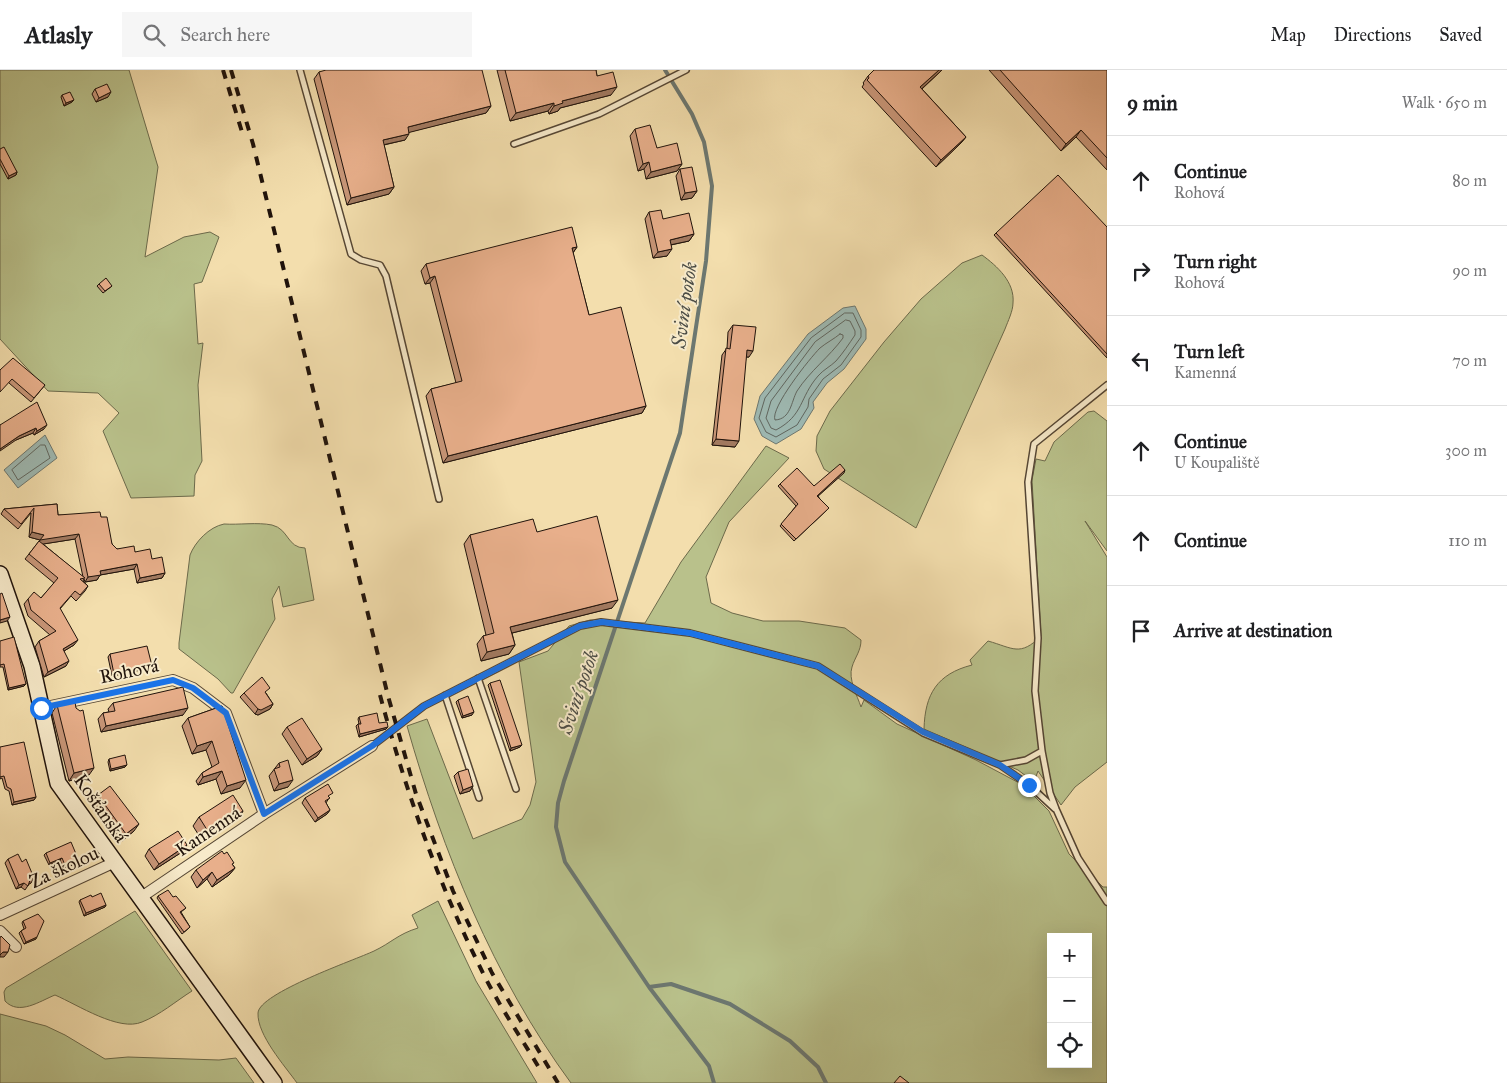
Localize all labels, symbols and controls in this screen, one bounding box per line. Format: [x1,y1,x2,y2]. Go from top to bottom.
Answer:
search box [122,12,472,57]
text: Atlasly [25,20,92,50]
icon: search [140,21,168,49]
text: Search here [180,23,270,46]
text: Map [1270,24,1306,46]
text: Directions [1334,24,1411,46]
text: Saved [1439,24,1482,46]
text: 9 min [1127,90,1178,116]
text: Walk · 650 m [1402,93,1487,112]
text: Continue [1174,160,1247,183]
icon: ahead [1127,167,1155,195]
text: 80 m [1452,171,1487,190]
text: Rohová [1174,183,1225,202]
text: Turn right [1174,250,1257,273]
icon: right [1127,257,1155,285]
water label: Sviní potok [666,260,703,351]
text: 90 m [1452,261,1487,280]
text: Rohová [1174,273,1225,292]
text: Turn left [1174,340,1244,363]
icon: left [1127,347,1155,375]
text: 70 m [1452,351,1487,370]
text: Kamenná [1174,363,1236,382]
text: Continue [1174,430,1247,453]
icon: ahead [1127,437,1155,465]
text: 300 m [1445,441,1487,460]
text: U Koupaliště [1174,453,1260,472]
icon: ahead [1127,527,1155,555]
text: Continue [1174,529,1247,552]
text: 110 m [1448,531,1487,550]
icon: arrive [1127,617,1155,645]
text: Arrive at destination [1174,619,1332,642]
water label: Sviní potok [552,647,604,738]
street label: Rohová [97,653,162,688]
route start [30,697,53,720]
street label: Košťanská [69,769,134,848]
route end [1018,774,1041,797]
street label: Kamenná [171,800,246,861]
street label: Za školou [26,841,102,893]
map controls [1047,933,1092,1068]
button: + [1047,933,1092,978]
button: − [1047,978,1092,1023]
button: locate [1047,1023,1092,1068]

